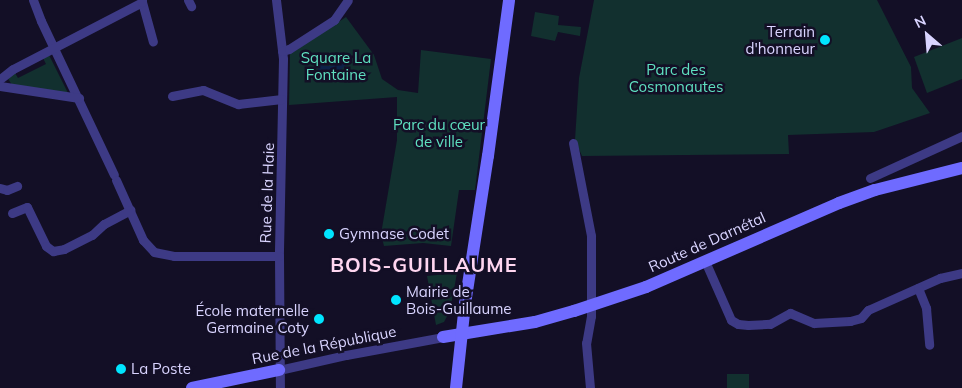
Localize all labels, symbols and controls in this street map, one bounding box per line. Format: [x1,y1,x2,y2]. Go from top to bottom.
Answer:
north arrow [902,10,952,60]
text: N [911,11,929,32]
place label: Terrain d'honneur [745,22,815,57]
marker: Terrain d'honneur [819,34,831,46]
park label: Square La Fontaine [301,48,371,83]
park label: Parc des Cosmonautes [629,60,723,95]
park label: Parc du cœur de ville [393,115,485,150]
street label: Rue de la Haie [256,142,278,244]
street label: Route de Darnétal [646,208,768,276]
place label: Gymnase Codet [339,225,449,243]
marker: Gymnase Codet [323,228,335,240]
district label: BOIS-GUILLAUME [329,252,519,276]
place label: Mairie de Bois-Guillaume [406,282,512,317]
marker: Mairie de Bois-Guillaume [390,294,402,306]
place label: École maternelle Germaine Coty [196,301,309,336]
marker: École maternelle Germaine Coty [313,313,325,325]
street label: Rue de la République [250,322,398,368]
place label: La Poste [131,360,191,378]
marker: La Poste [115,363,127,375]

